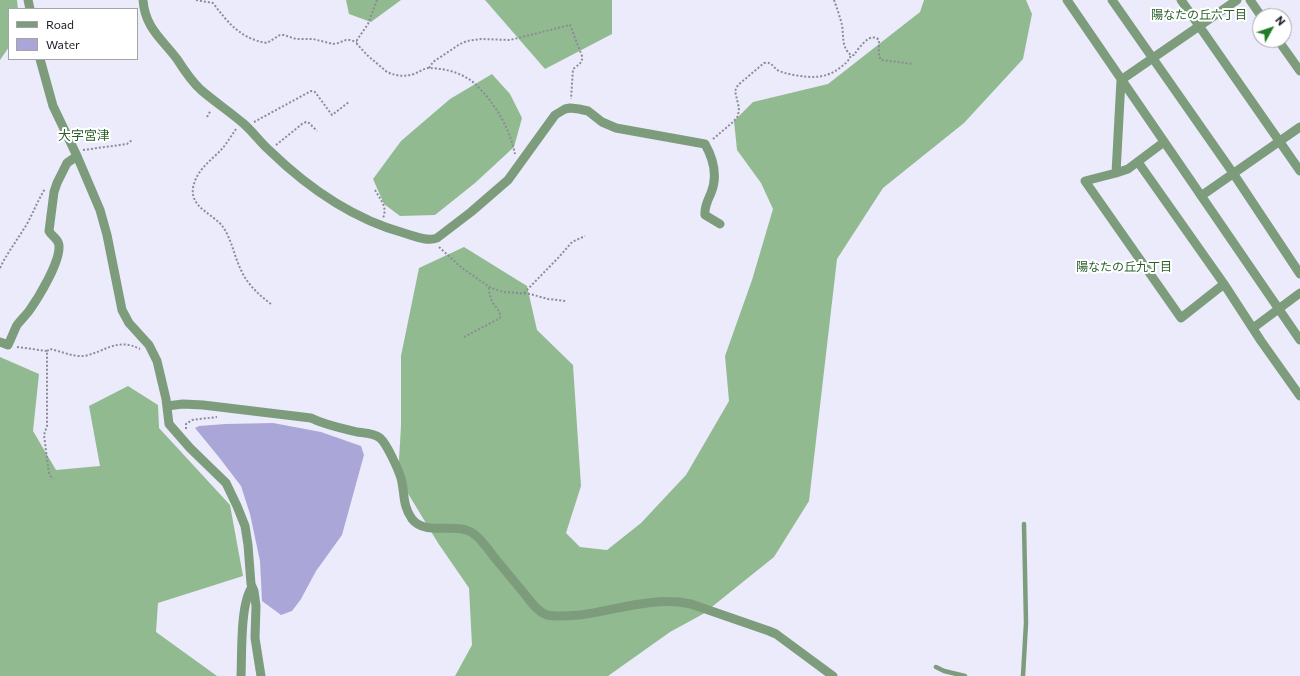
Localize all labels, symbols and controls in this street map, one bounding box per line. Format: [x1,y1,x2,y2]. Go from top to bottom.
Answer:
legend [8,8,138,60]
district label: 陽なたの丘六丁目 [1151,8,1247,22]
north arrow [1252,8,1292,48]
text: N [1273,13,1288,28]
text: Road [46,17,74,31]
text: Water [46,37,80,51]
district label: 大字宮津 [58,128,110,144]
district label: 陽なたの丘九丁目 [1076,260,1172,274]

